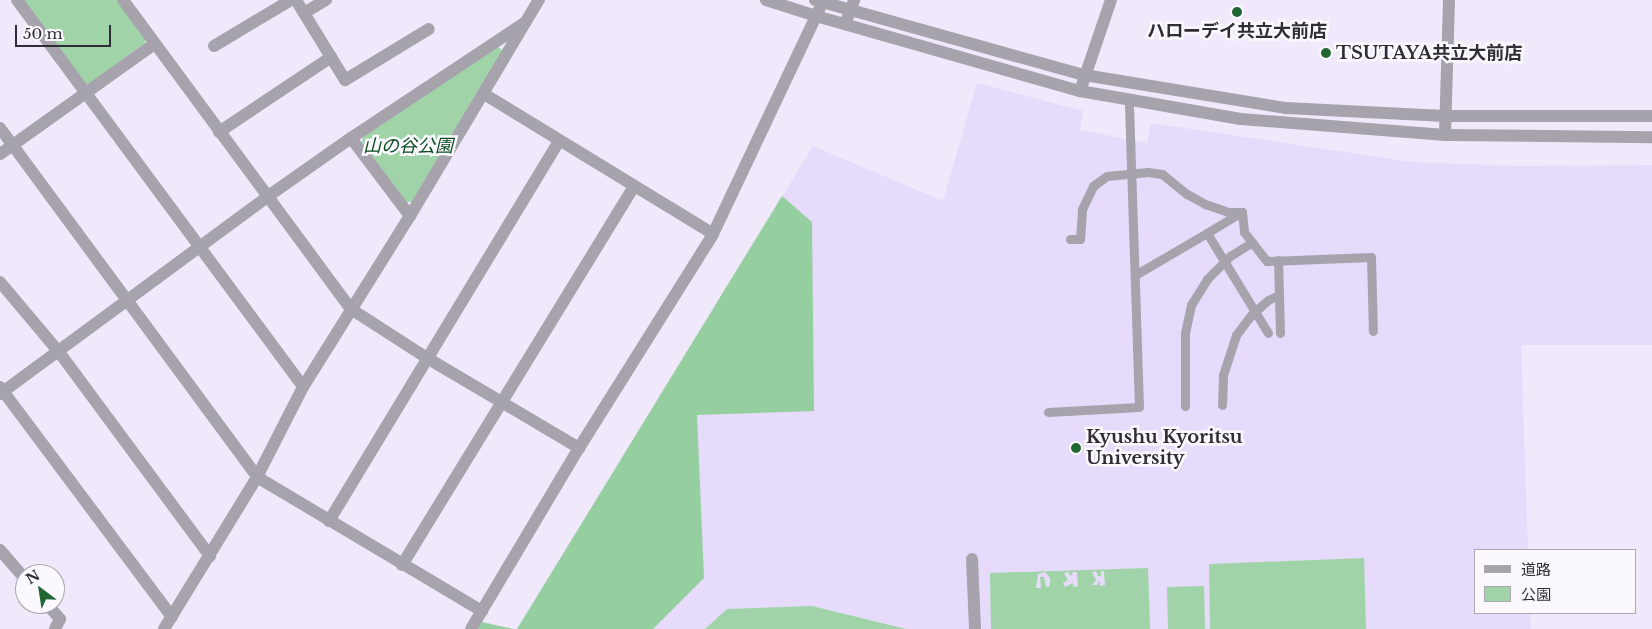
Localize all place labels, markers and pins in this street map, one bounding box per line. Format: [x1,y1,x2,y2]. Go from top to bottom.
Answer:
marker: ハローデイ共立大前店 [1231,6,1243,18]
place label: ハローデイ共立大前店 [1147,20,1327,42]
place label: TSUTAYA共立大前店 [1336,42,1522,64]
marker: TSUTAYA共立大前店 [1320,47,1332,59]
place label: Kyushu Kyoritsu University [1086,427,1243,469]
marker: Kyushu Kyoritsu University [1070,442,1082,454]

